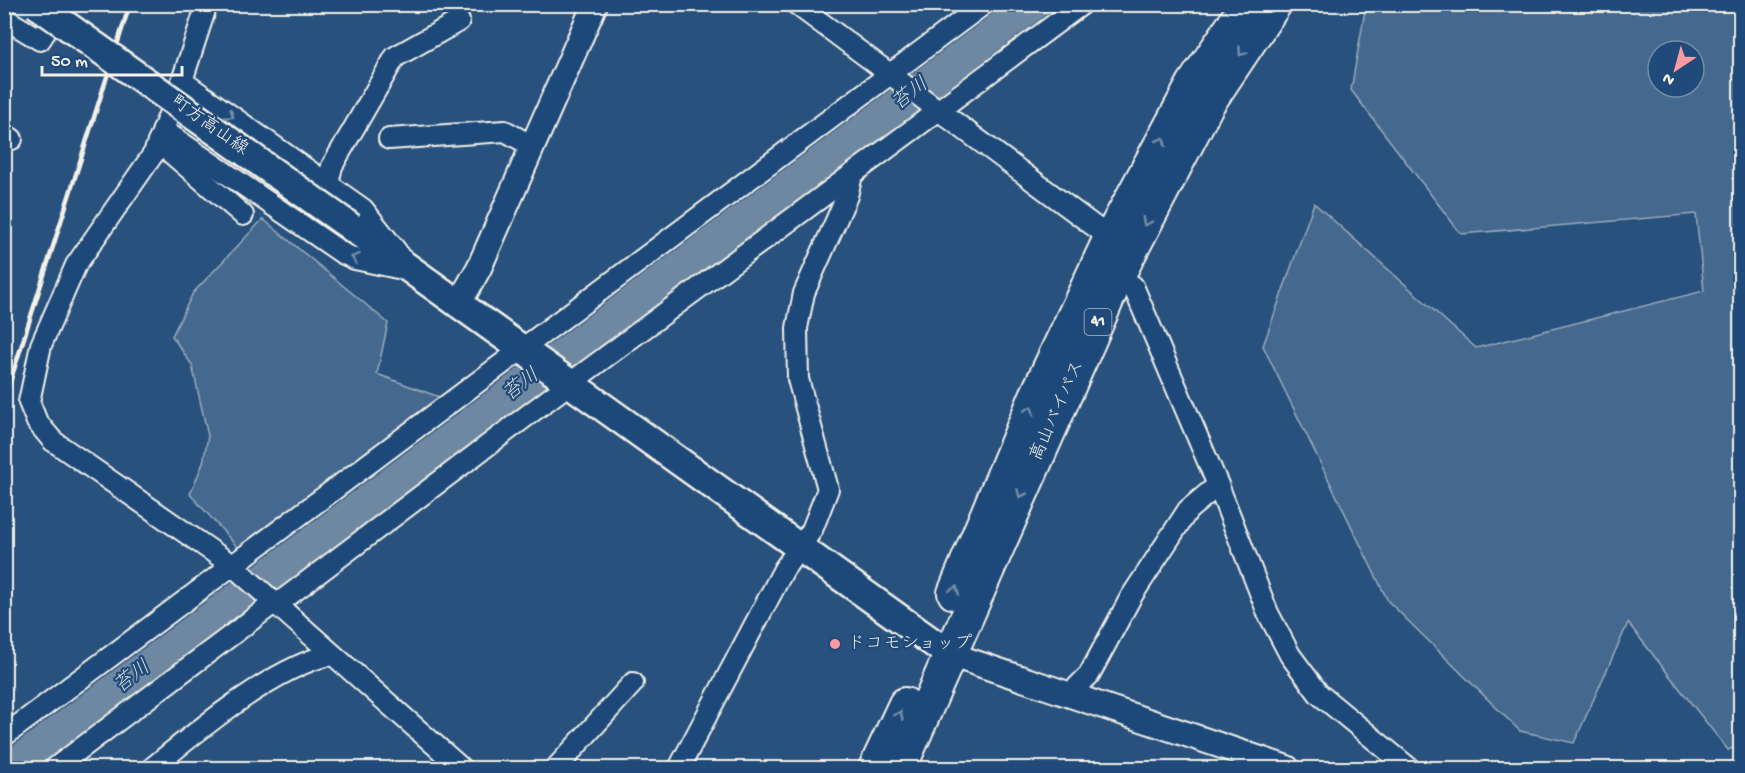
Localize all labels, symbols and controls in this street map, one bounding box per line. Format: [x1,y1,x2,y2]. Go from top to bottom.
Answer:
scale bar [42,39,182,77]
north arrow [1646,39,1706,99]
one-way arrow [1238,46,1249,57]
text: 50 m [51,52,88,73]
text: N [1659,67,1679,89]
water label: 苔川 [887,72,934,116]
street label: 町方高山線 [166,91,252,160]
one-way arrow [224,108,235,119]
one-way arrow [1155,137,1166,147]
one-way arrow [1142,216,1153,226]
one-way arrow [351,253,361,266]
road number: 41 [1084,309,1112,335]
street label: 高山バイパス [1026,357,1089,464]
water label: 苔川 [498,363,545,407]
one-way arrow [1023,405,1035,416]
one-way arrow [1016,488,1028,499]
one-way arrow [948,585,960,596]
place label: ドコモショップ [847,633,972,655]
marker: ドコモショップ [828,637,842,651]
water label: 苔川 [109,655,156,699]
one-way arrow [892,711,904,722]

